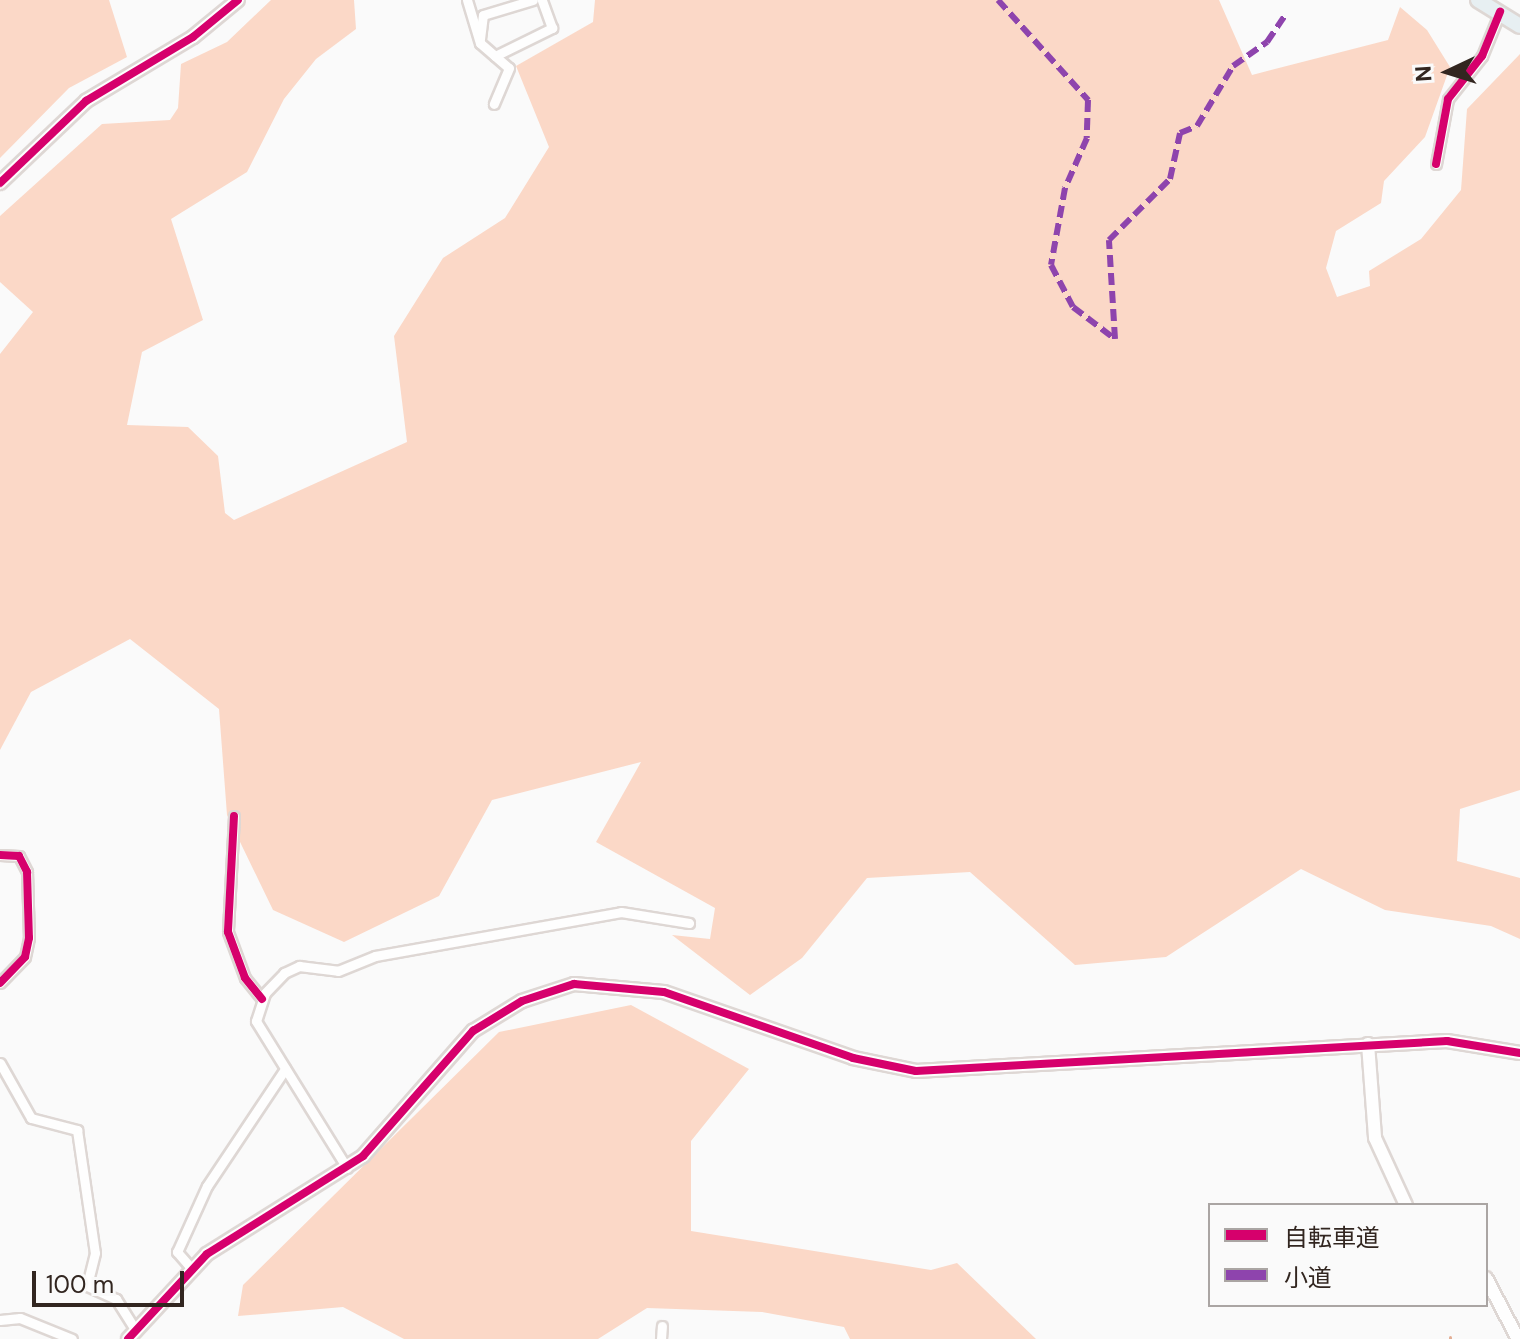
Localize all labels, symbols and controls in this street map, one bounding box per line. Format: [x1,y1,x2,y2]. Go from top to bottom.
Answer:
north arrow [1408,32,1488,112]
text: N [1409,65,1439,83]
legend [1208,1203,1488,1307]
text: 自転車道 [1284,1222,1380,1253]
scale bar [36,1255,188,1305]
text: 小道 [1284,1262,1332,1293]
text: 100 m [46,1269,114,1300]

